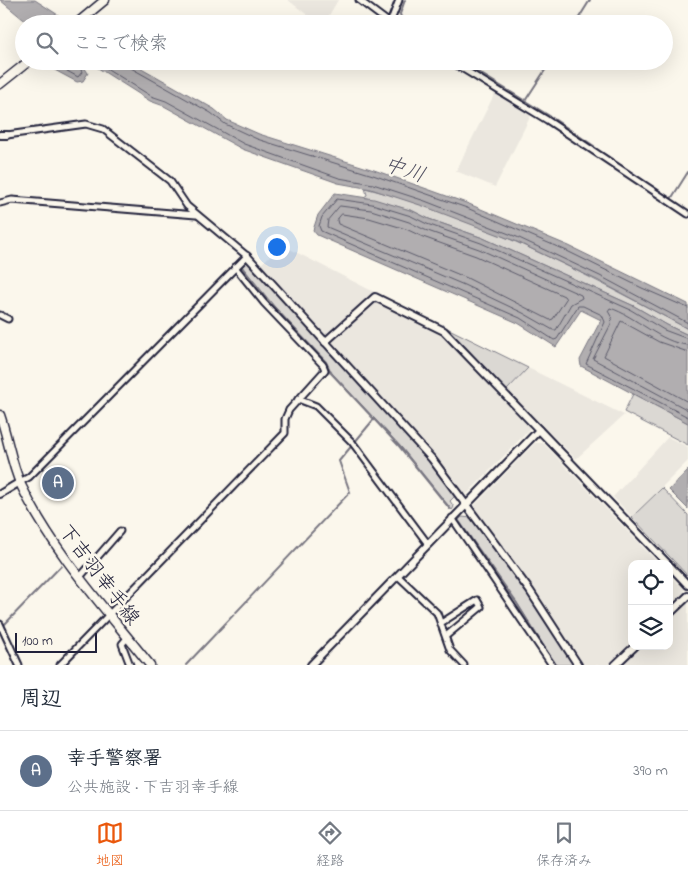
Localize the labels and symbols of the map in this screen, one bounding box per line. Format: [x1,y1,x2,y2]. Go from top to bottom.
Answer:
water label: 中川 [380,150,429,192]
your location [264,234,290,260]
pin: A [42,464,74,502]
street label: 下吉羽幸手線 [50,519,146,632]
scale bar [15,630,98,653]

